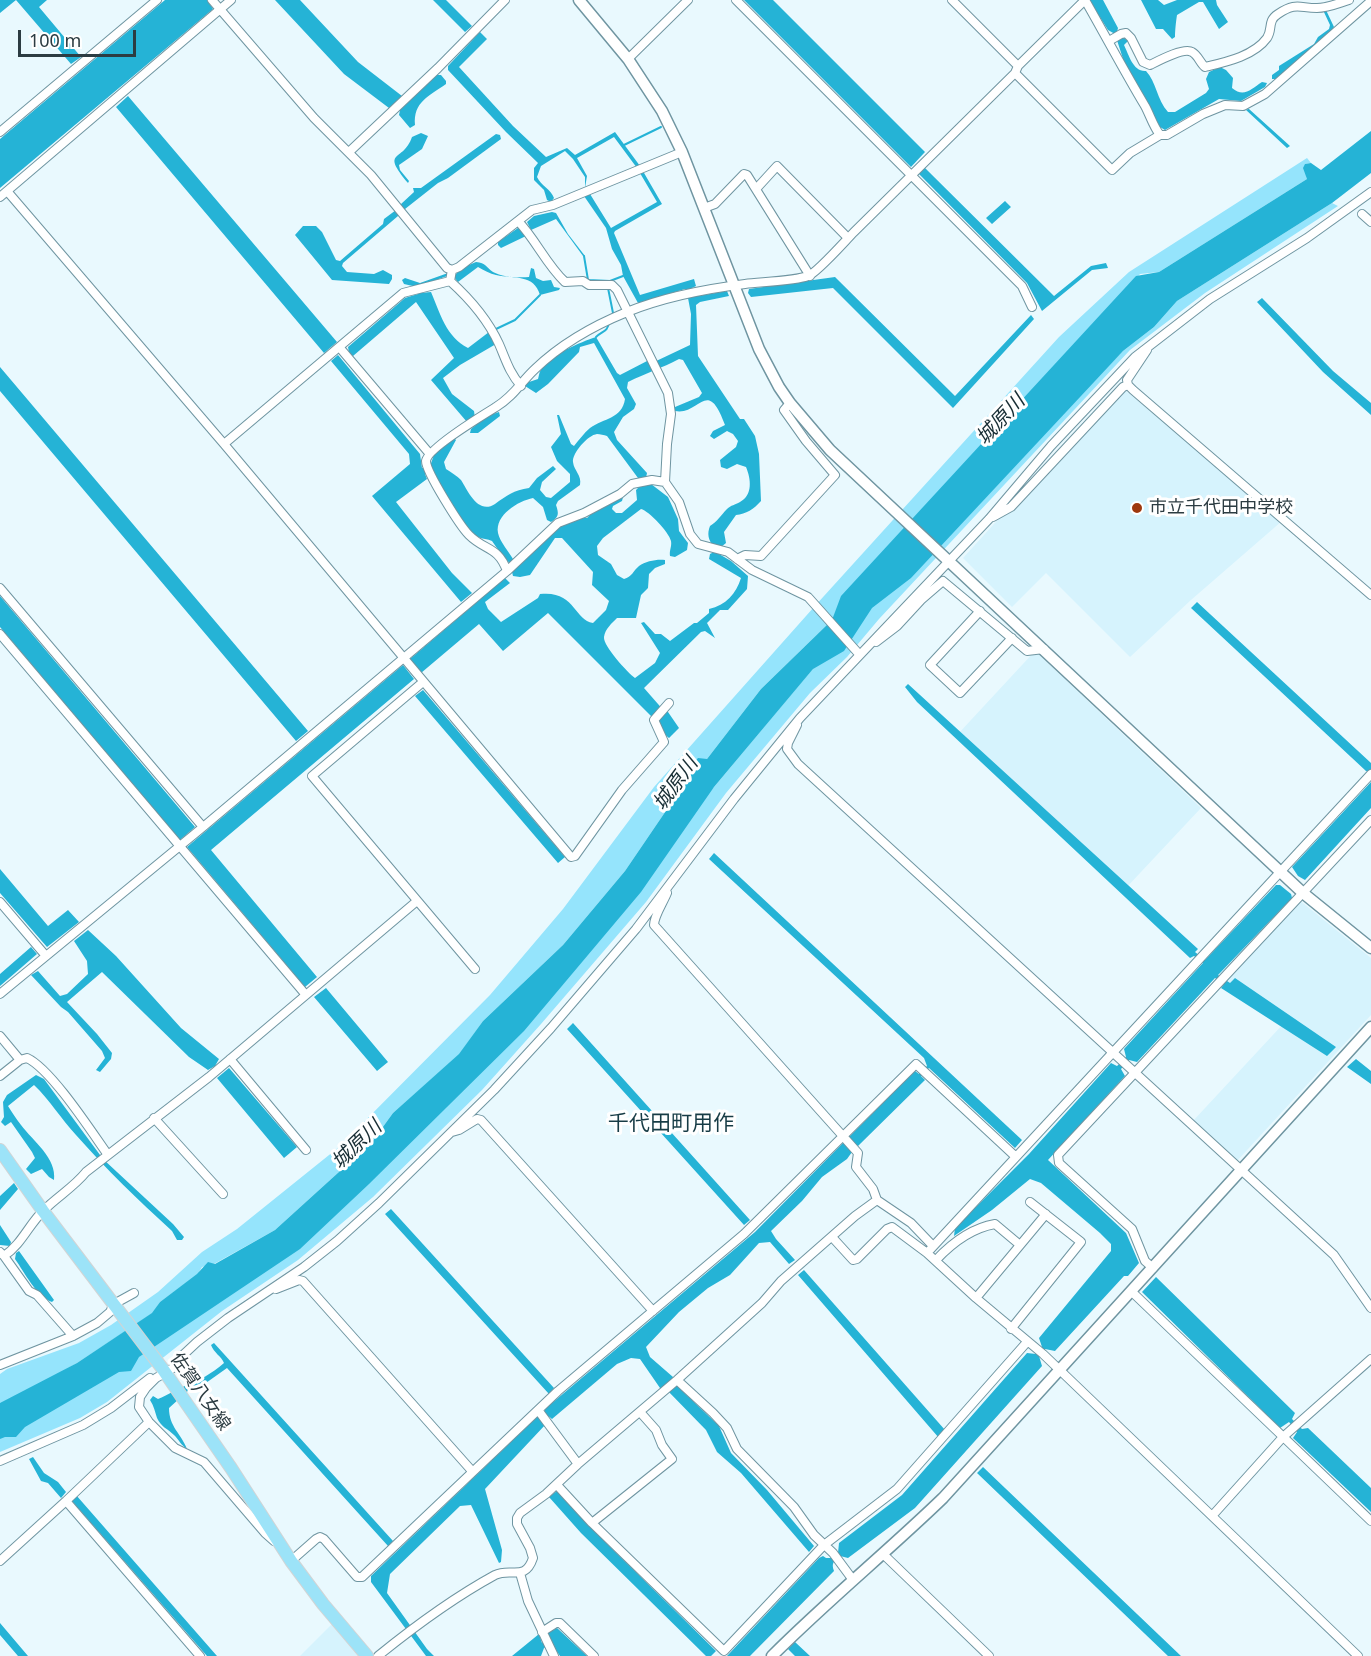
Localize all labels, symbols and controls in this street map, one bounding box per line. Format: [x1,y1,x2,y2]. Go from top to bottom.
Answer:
scale bar [21,18,140,56]
text: 100 m [29,28,81,52]
water label: 城原川 [972,390,1030,450]
place label: 市立千代田中学校 [1149,497,1293,519]
marker: 市立千代田中学校 [1130,501,1144,515]
water label: 城原川 [649,753,703,815]
district label: 千代田町用作 [608,1111,734,1137]
water label: 城原川 [327,1116,387,1174]
street label: 佐賀八女線 [165,1349,235,1435]

